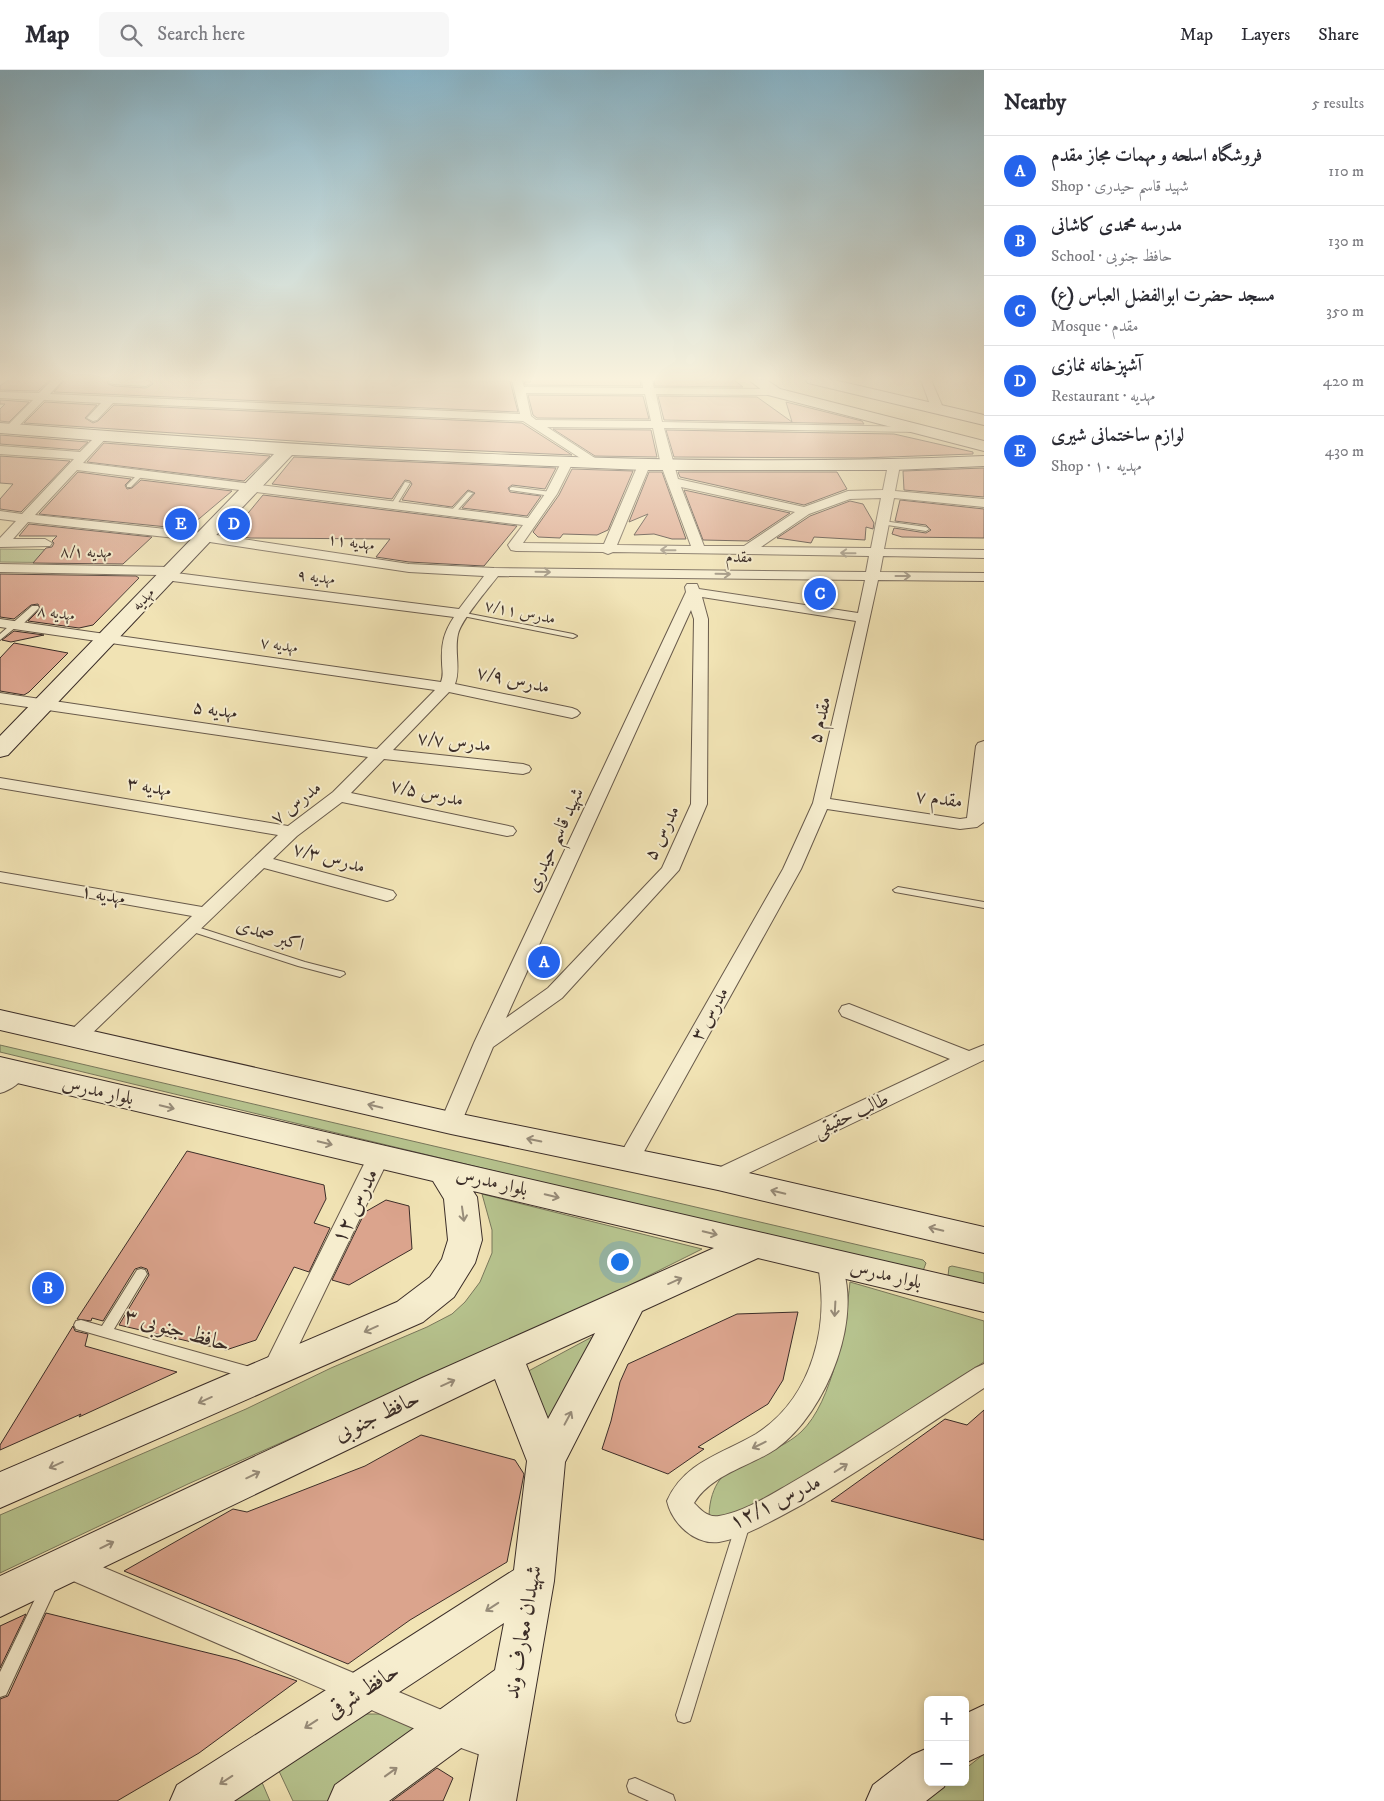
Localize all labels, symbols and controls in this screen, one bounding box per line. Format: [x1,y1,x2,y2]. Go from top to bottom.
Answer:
search box [99,12,449,57]
text: Map [25,20,69,50]
icon: search [117,21,145,49]
text: Search here [157,23,245,46]
text: Map [1180,24,1213,46]
text: Layers [1241,24,1290,46]
text: Share [1318,24,1359,46]
text: Nearby [1004,90,1066,116]
text: 5 results [1312,93,1364,113]
text: فروشگاه اسلحه و مهمات مجاز مقدم [1051,144,1262,167]
text: A [1015,161,1025,181]
text: 110 m [1328,161,1364,181]
text: Shop · شهید قاسم حیدری [1051,176,1189,196]
text: مدرسه محمدی کاشانی [1051,214,1182,237]
text: B [1015,231,1025,251]
text: 130 m [1328,231,1364,251]
text: School · حافظ جنوبی [1051,246,1172,266]
text: مسجد حضرت ابوالفضل العباس (ع) [1051,284,1275,307]
text: C [1015,301,1025,321]
text: 350 m [1326,301,1364,321]
text: Mosque · مقدم [1051,316,1139,336]
text: آشپزخانه نمازی [1051,354,1142,377]
text: D [1014,371,1026,391]
text: 420 m [1323,371,1364,391]
text: Restaurant · مهدیه [1051,386,1155,406]
text: لوازم ساختمانی شیری [1051,424,1184,447]
text: E [1014,441,1026,461]
text: 430 m [1325,441,1364,461]
text: Shop · مهدیه ۱۰ [1051,456,1142,476]
pin: E [165,505,197,543]
pin: D [218,505,250,543]
street label: مهدیه ۱۱ [326,529,376,555]
street label: مهدیه ۸/۱ [60,542,112,562]
one-way arrow [660,545,676,555]
street label: مقدم [725,547,753,571]
one-way arrow [840,548,856,558]
street label: مهدیه ۹ [296,565,336,589]
one-way arrow [535,568,551,577]
one-way arrow [714,569,731,579]
one-way arrow [895,572,911,581]
pin: C [804,575,836,613]
street label: مهدیه [127,583,159,615]
street label: مدرس ۷/۱۱ [483,595,557,629]
street label: مهدیه ۸ [36,600,76,626]
street label: مهدیه ۷ [259,632,299,658]
street label: مدرس ۷/۹ [474,661,552,699]
street label: مقدم ۵ [803,694,840,747]
street label: مهدیه ۵ [191,695,239,725]
street label: مدرس ۷/۷ [416,727,492,757]
street label: مهدیه ۳ [125,772,173,802]
street label: مدرس ۷/۵ [388,774,466,812]
street label: مدرس ۷ [266,776,326,830]
street label: شهید قاسم حیدری [521,784,596,899]
street label: مقدم ۷ [914,785,964,817]
street label: مدرس ۵ [639,802,685,864]
street label: مدرس ۷/۳ [290,837,368,879]
street label: مهدیه ۱ [79,880,127,910]
street label: اکبر صمدی [233,913,307,957]
pin: A [528,943,560,981]
street label: مدرس ۳ [686,983,734,1045]
street label: بلوار مدرس [60,1072,136,1110]
street label: طالب حقیقی [810,1088,893,1143]
one-way arrow [367,1101,383,1110]
one-way arrow [158,1103,174,1112]
one-way arrow [526,1135,542,1145]
one-way arrow [317,1139,333,1148]
street label: بلوار مدرس [454,1163,530,1201]
street label: مدرس ۱۲ [325,1164,385,1248]
one-way arrow [771,1187,787,1196]
one-way arrow [543,1192,559,1201]
one-way arrow [458,1206,468,1222]
one-way arrow [929,1224,945,1233]
one-way arrow [701,1229,717,1238]
your location [607,1249,633,1275]
street label: بلوار مدرس [848,1256,924,1294]
pin: B [32,1269,64,1307]
one-way arrow [667,1276,682,1286]
one-way arrow [831,1301,840,1317]
street label: حافظ جنوبی ۳ [120,1302,233,1360]
one-way arrow [364,1325,379,1335]
one-way arrow [440,1377,455,1387]
street label: حافظ جنوبی [330,1384,425,1449]
one-way arrow [198,1396,213,1406]
one-way arrow [564,1412,574,1426]
one-way arrow [751,1440,766,1450]
one-way arrow [49,1461,64,1471]
one-way arrow [833,1462,847,1472]
street label: مدرس ۱۲/۱ [725,1468,825,1536]
one-way arrow [246,1470,261,1480]
one-way arrow [99,1540,114,1550]
street label: شهیدان معارف وند [498,1563,548,1701]
one-way arrow [485,1603,499,1613]
street label: حافظ شرقی [321,1657,405,1725]
map controls [924,1696,969,1786]
button: + [924,1696,969,1741]
one-way arrow [305,1719,319,1729]
button: − [924,1741,969,1786]
one-way arrow [384,1767,398,1777]
one-way arrow [219,1775,233,1785]

